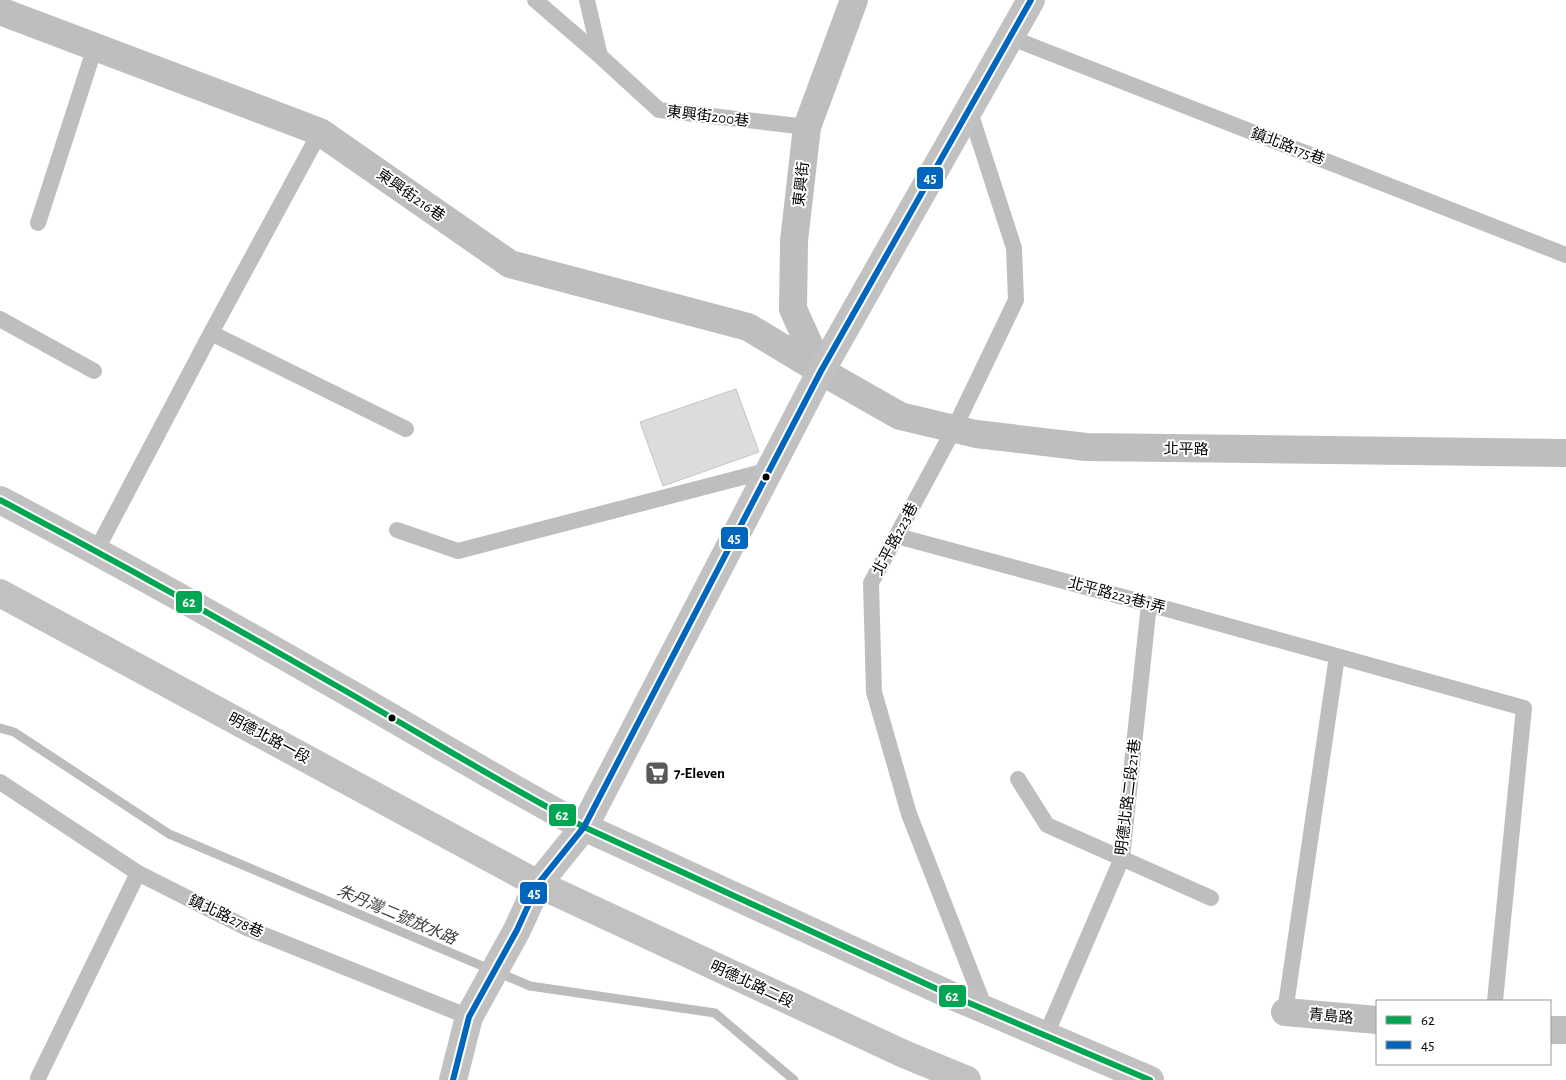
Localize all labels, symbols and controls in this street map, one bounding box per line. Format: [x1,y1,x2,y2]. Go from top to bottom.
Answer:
street label: 東興街200巷 [666,103,750,129]
street label: 鎮北路175巷 [1249,124,1327,167]
street label: 東興街 [791,161,811,207]
street label: 東興街216巷 [374,166,448,224]
line badge: 45 [916,166,944,190]
text: 45 [923,172,937,186]
street label: 北平路 [1163,440,1209,457]
unlabelled marker [761,472,771,482]
street label: 北平路223巷 [868,500,921,578]
line badge: 45 [720,526,749,550]
text: 45 [727,532,741,546]
street label: 北平路223巷1弄 [1067,573,1168,616]
line badge: 62 [175,590,203,614]
text: 62 [182,596,196,610]
street label: 明德北路一段 [226,709,313,766]
unlabelled marker [387,713,397,723]
street label: 明德北路二段21巷 [1112,738,1143,856]
supermarket icon: 7-Eleven [644,760,670,786]
place label: 7-Eleven [674,766,725,781]
line badge: 62 [548,803,577,827]
text: 62 [555,809,569,823]
line badge: 45 [519,881,548,905]
water label: 朱丹灣二號放水路 [335,882,461,948]
text: 45 [527,887,541,901]
street label: 鎮北路278巷 [186,891,266,940]
street label: 明德北路二段 [708,957,797,1010]
line badge: 62 [938,984,967,1008]
text: 62 [945,990,959,1004]
legend [1376,1000,1551,1065]
street label: 青島路 [1308,1006,1354,1026]
text: 62 [1421,1013,1435,1028]
text: 45 [1421,1038,1435,1053]

